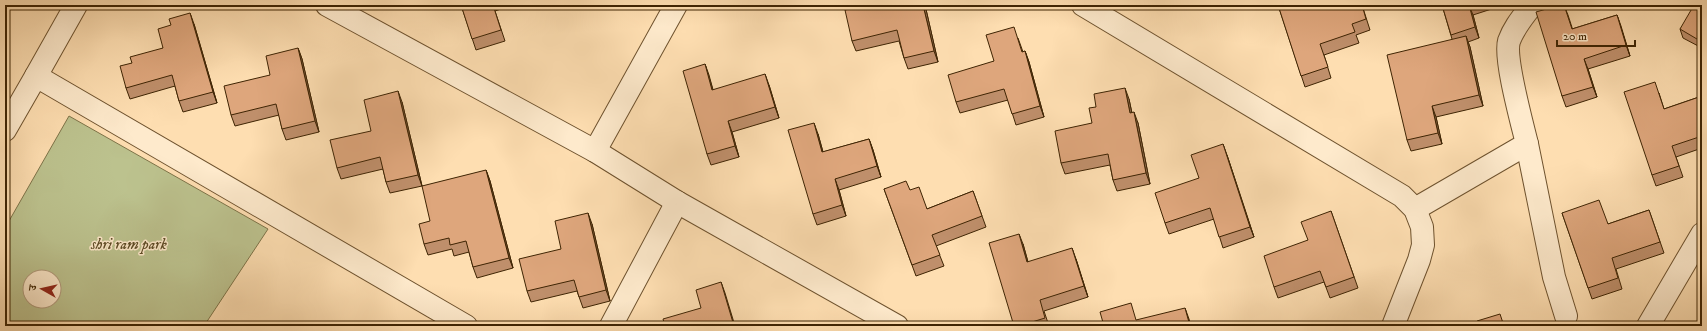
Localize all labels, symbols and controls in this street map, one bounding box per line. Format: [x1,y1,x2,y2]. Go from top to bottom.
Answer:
scale bar [1557,22,1635,48]
text: 20 m [1563,29,1587,44]
park label: shri ram park [90,235,167,254]
north arrow [22,269,62,309]
text: उ [26,283,41,292]

